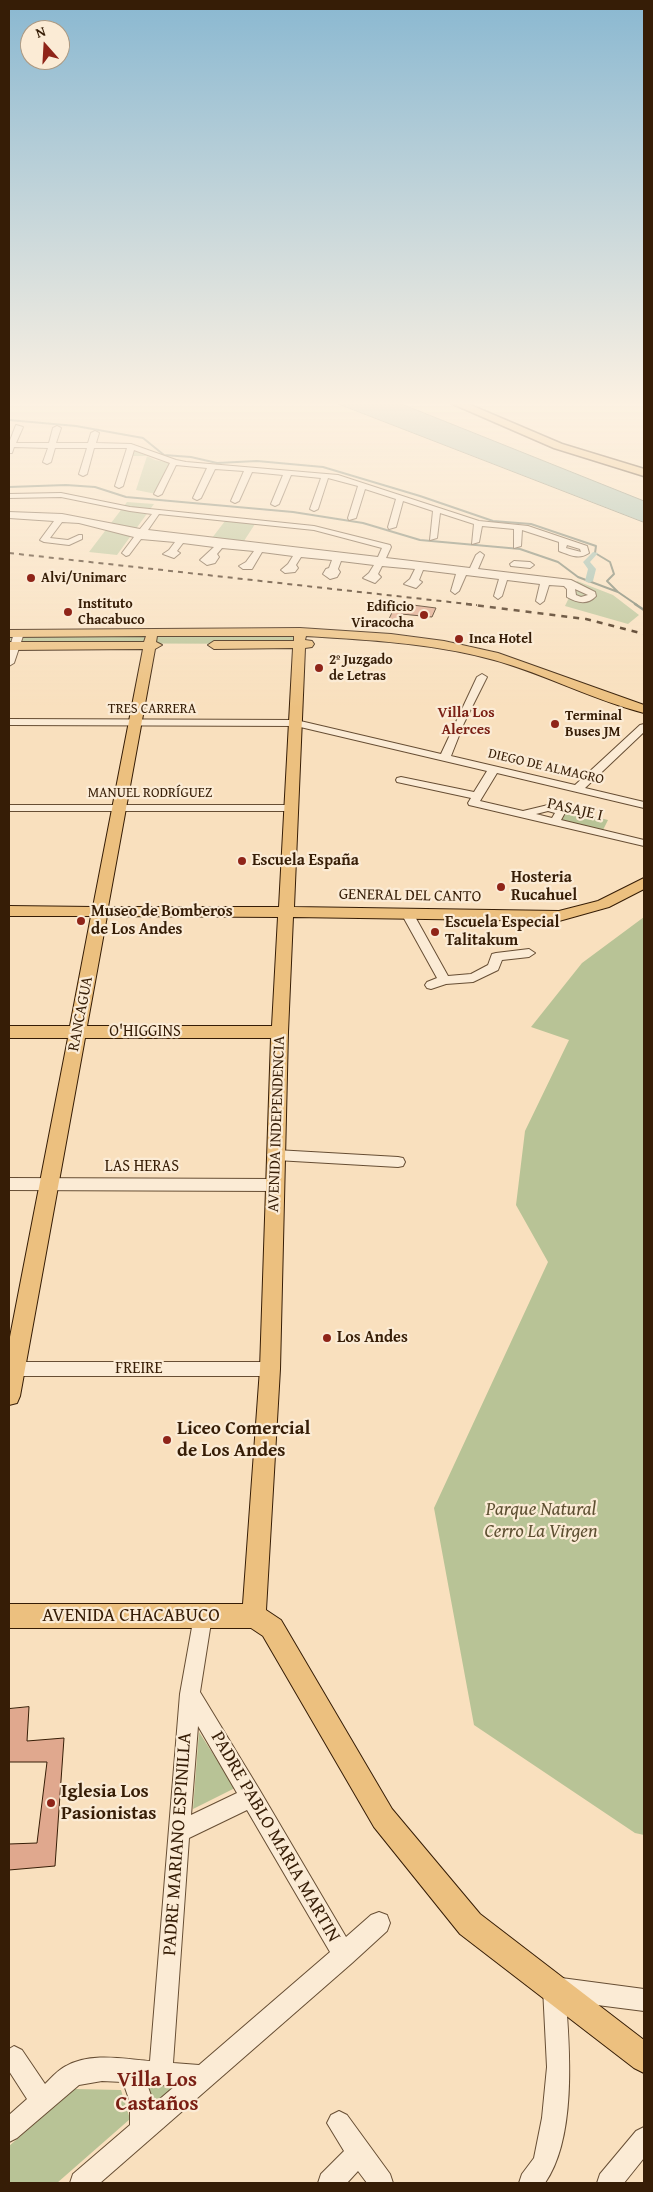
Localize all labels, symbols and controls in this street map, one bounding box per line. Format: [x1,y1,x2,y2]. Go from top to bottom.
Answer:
north arrow [20,20,70,70]
text: N [33,21,48,43]
place label: Alvi/Unimarc [41,570,126,586]
marker: Alvi/Unimarc [25,572,37,584]
place label: Instituto Chacabuco [78,596,145,628]
place label: Edificio Viracocha [351,599,414,632]
marker: Instituto Chacabuco [62,606,74,618]
marker: Edificio Viracocha [418,609,430,621]
place label: Inca Hotel [469,631,532,647]
marker: Inca Hotel [453,633,465,645]
place label: 2º Juzgado de Letras [329,652,393,684]
marker: 2º Juzgado de Letras [313,662,325,674]
street label: TRES CARRERA [108,701,196,717]
district label: Villa Los Alerces [437,704,495,739]
place label: Terminal Buses JM [565,708,622,740]
marker: Terminal Buses JM [549,718,561,730]
street label: DIEGO DE ALMAGRO [486,746,606,788]
street label: MANUEL RODRÍGUEZ [88,785,212,801]
street label: PASAJE I [545,794,605,826]
place label: Escuela España [252,851,359,871]
marker: Escuela España [236,855,248,867]
place label: Hosteria Rucahuel [511,868,577,906]
marker: Hosteria Rucahuel [495,881,507,893]
street label: GENERAL DEL CANTO [339,885,481,907]
place label: Museo de Bomberos de Los Andes [91,902,232,940]
place label: Escuela Especial Talitakum [445,913,559,951]
marker: Museo de Bomberos de Los Andes [75,915,87,927]
marker: Escuela Especial Talitakum [429,926,441,938]
street label: RANCAGUA [64,975,98,1053]
street label: O'HIGGINS [109,1022,181,1042]
street label: AVENIDA INDEPENDENCIA [264,1035,290,1213]
street label: LAS HERAS [105,1157,179,1177]
place label: Los Andes [337,1328,408,1348]
marker: Los Andes [321,1332,333,1344]
street label: FREIRE [115,1359,163,1379]
place label: Liceo Comercial de Los Andes [177,1418,310,1462]
marker: Liceo Comercial de Los Andes [161,1434,173,1446]
park label: Parque Natural Cerro La Virgen [484,1499,598,1543]
street label: AVENIDA CHACABUCO [42,1605,220,1627]
street label: PADRE PABLO MARIA MARTIN [205,1728,345,1946]
street label: PADRE MARIANO ESPINILLA [159,1732,197,1956]
place label: Iglesia Los Pasionistas [61,1781,156,1825]
marker: Iglesia Los Pasionistas [45,1797,57,1809]
district label: Villa Los Castaños [116,2068,198,2118]

